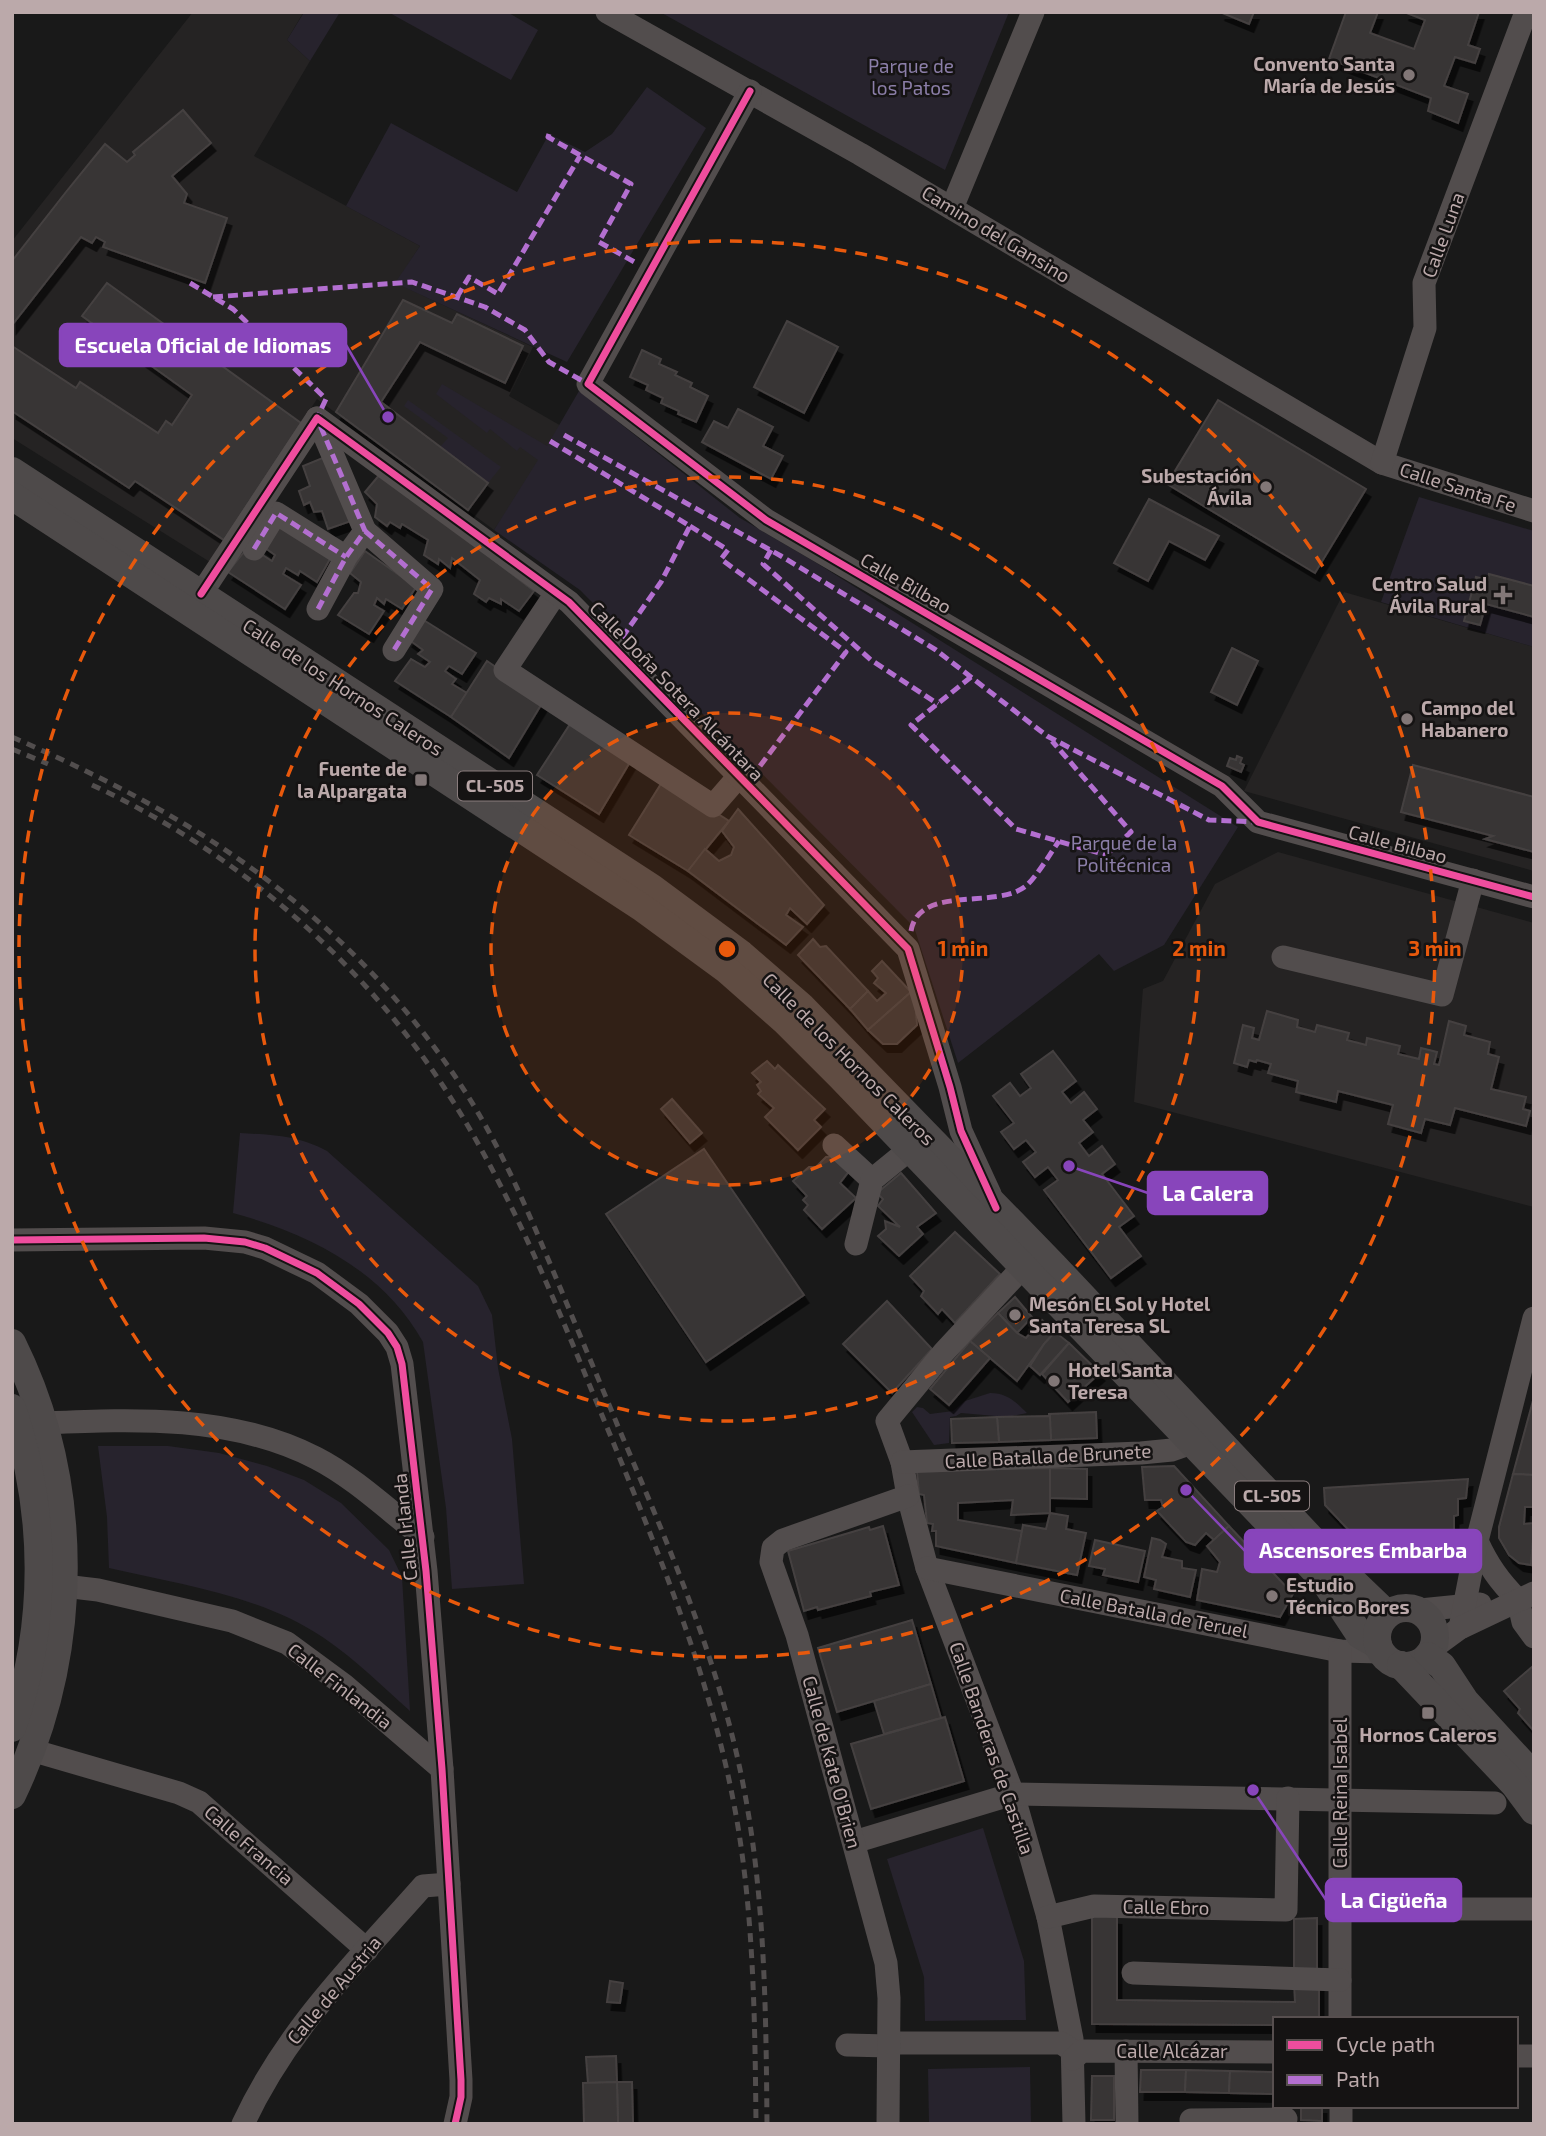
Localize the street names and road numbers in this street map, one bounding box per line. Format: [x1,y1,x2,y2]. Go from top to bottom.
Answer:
street label: Camino del Gansino [918,180,1075,287]
street label: Calle Luna [1416,189,1469,281]
street label: Calle Santa Fe [1397,457,1519,516]
street label: Calle Bilbao [857,547,956,618]
street label: Calle Doña Sotera Alcántara [585,596,769,785]
street label: Calle de los Hornos Caleros [239,613,448,760]
road number: CL-505 [458,772,532,800]
street label: Calle Bilbao [1346,819,1450,868]
street label: Calle de los Hornos Caleros [758,968,940,1150]
street label: Calle Batalla de Brunete [944,1439,1152,1472]
street label: Calle Irlanda [387,1472,422,1582]
road number: CL-505 [1235,1482,1309,1511]
street label: Calle Batalla de Teruel [1058,1583,1250,1642]
street label: Calle Finlandia [284,1638,397,1733]
street label: Calle Banderas de Castilla [945,1639,1040,1857]
street label: Calle de Kate O'Brien [798,1673,867,1851]
street label: Calle Reina Isabel [1328,1717,1351,1869]
street label: Calle Francia [200,1800,299,1890]
street label: Calle Ebro [1123,1894,1210,1919]
street label: Calle de Austria [282,1931,386,2048]
street label: Calle Alcázar [1116,2039,1228,2062]

